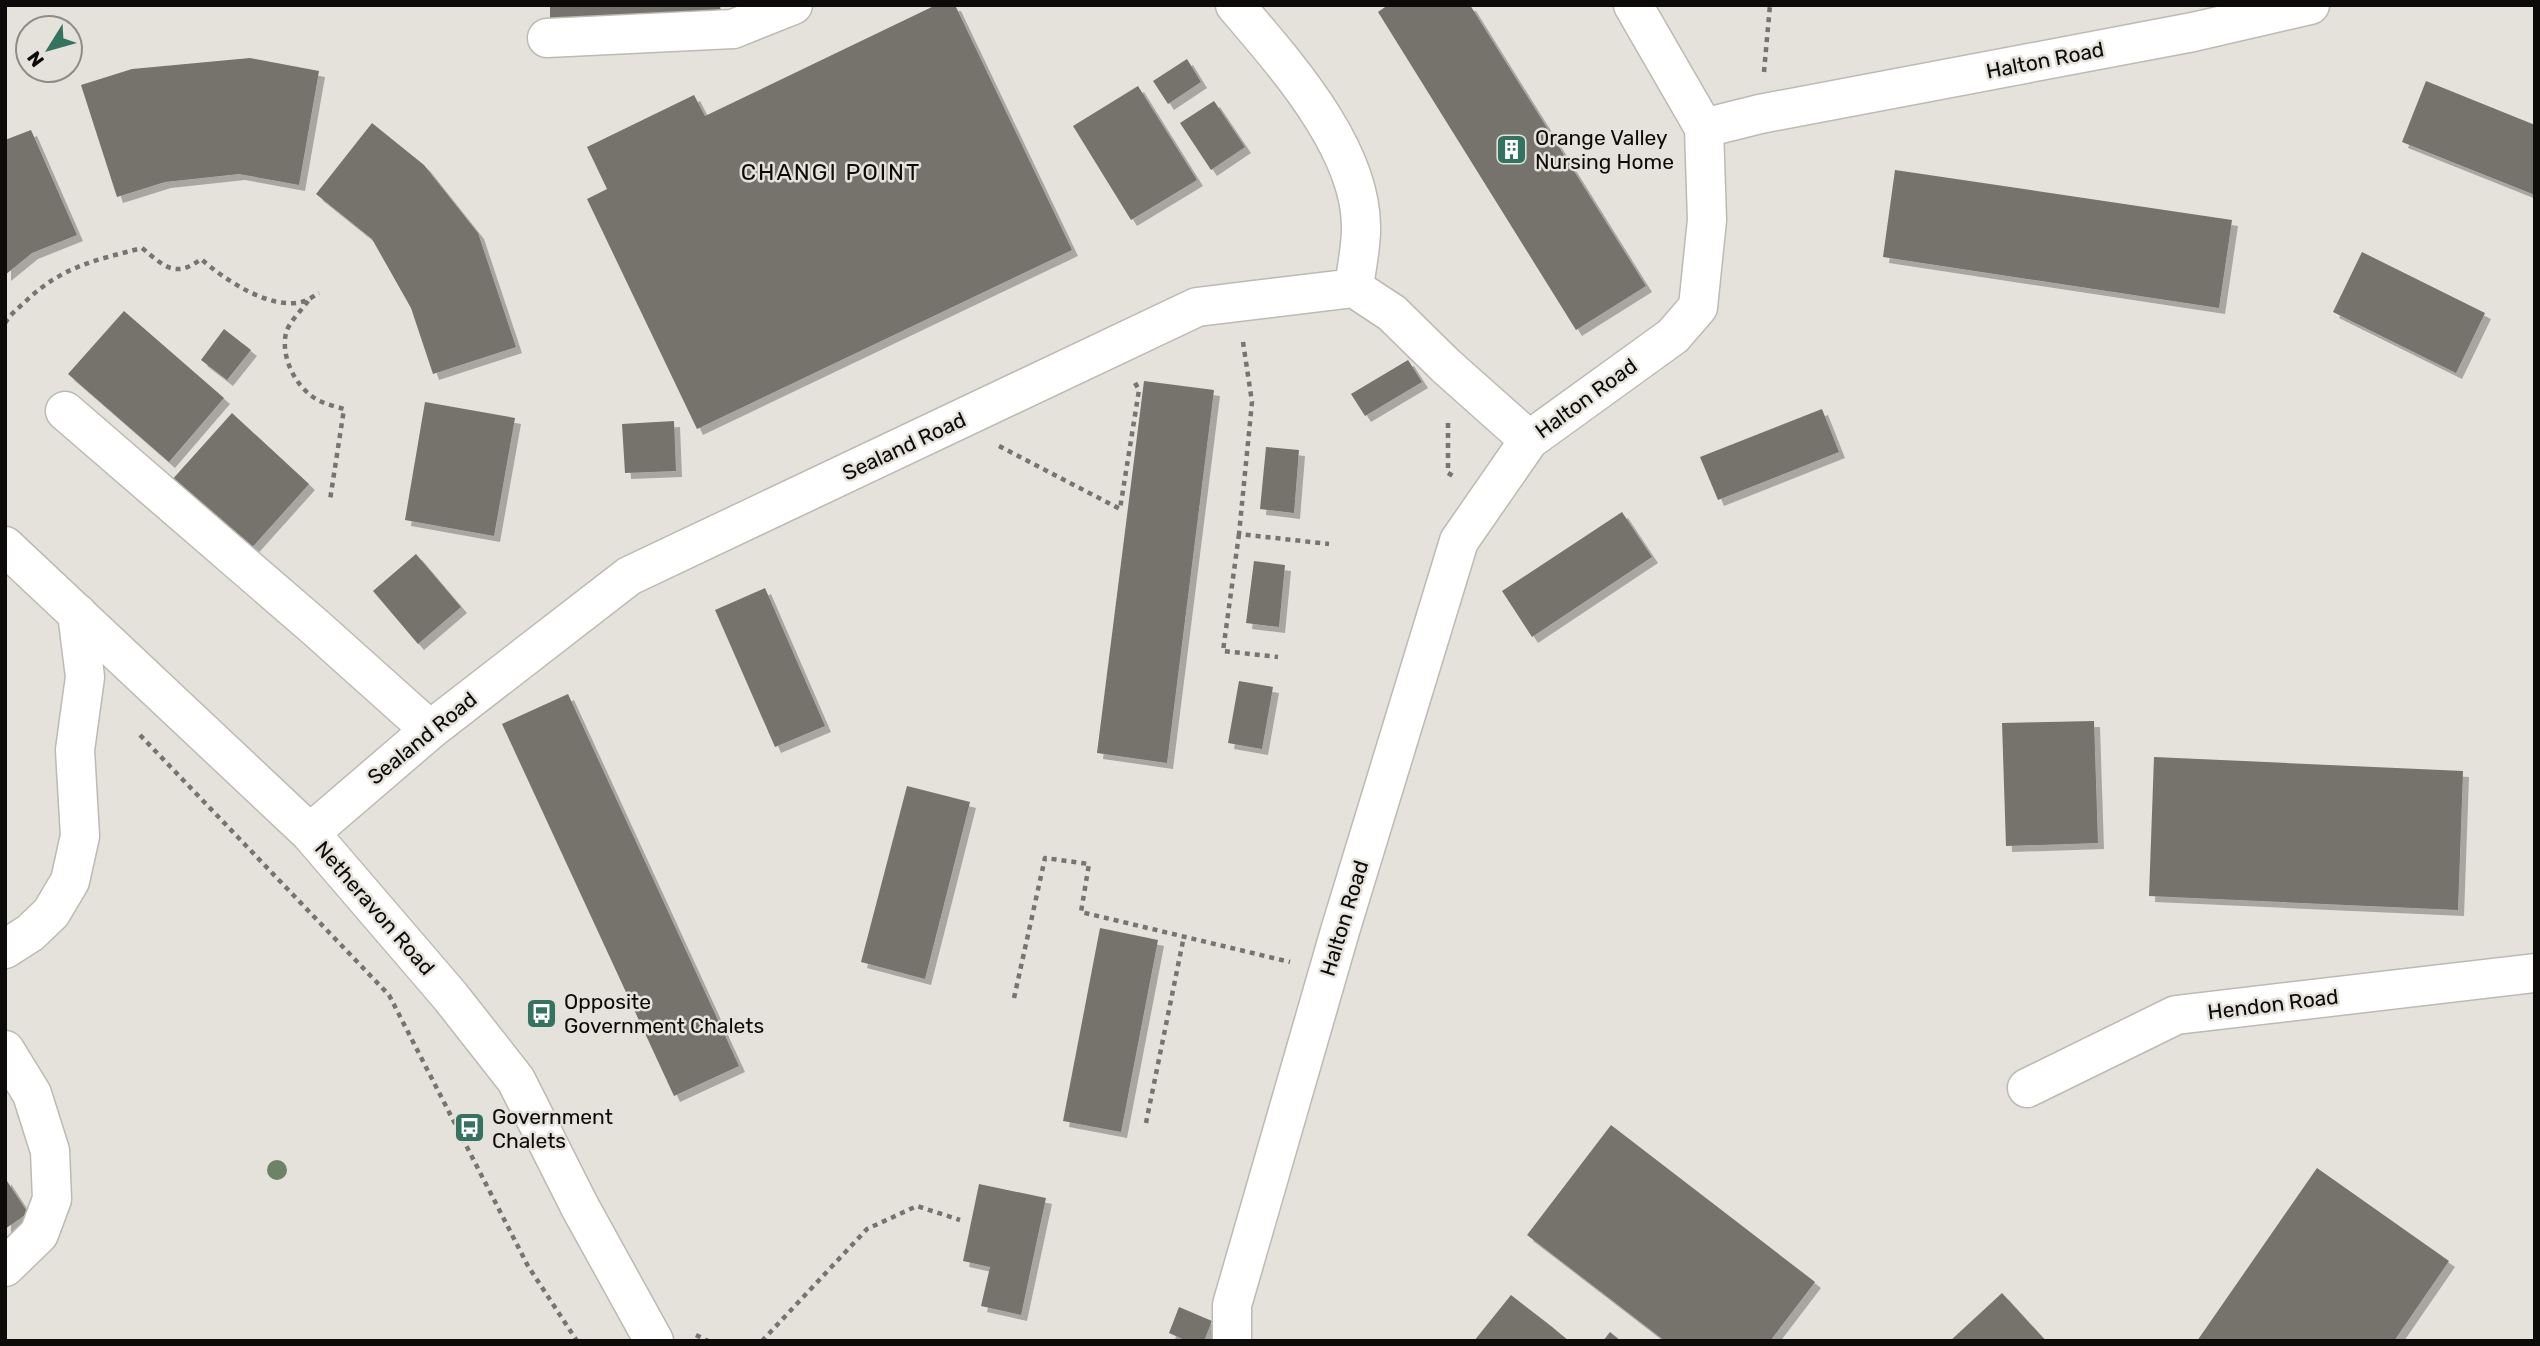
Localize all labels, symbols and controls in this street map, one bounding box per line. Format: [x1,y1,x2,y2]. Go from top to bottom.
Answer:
north arrow [14,14,84,84]
street label: Halton Road [1984,36,2106,84]
text: N [23,47,49,71]
place label: Orange Valley Nursing Home [1535,125,1674,174]
building icon: Orange Valley Nursing Home [1495,132,1529,166]
district label: CHANGI POINT [741,158,921,186]
street label: Halton Road [1530,353,1642,443]
street label: Sealand Road [838,407,970,485]
street label: Sealand Road [362,686,482,790]
street label: Netheravon Road [310,836,440,980]
street label: Halton Road [1315,857,1373,979]
street label: Hendon Road [2206,984,2340,1024]
place label: Opposite Government Chalets [564,989,764,1038]
bus stop icon: Opposite Government Chalets [524,996,558,1030]
place label: Government Chalets [492,1104,613,1153]
bus stop icon: Government Chalets [452,1111,486,1145]

